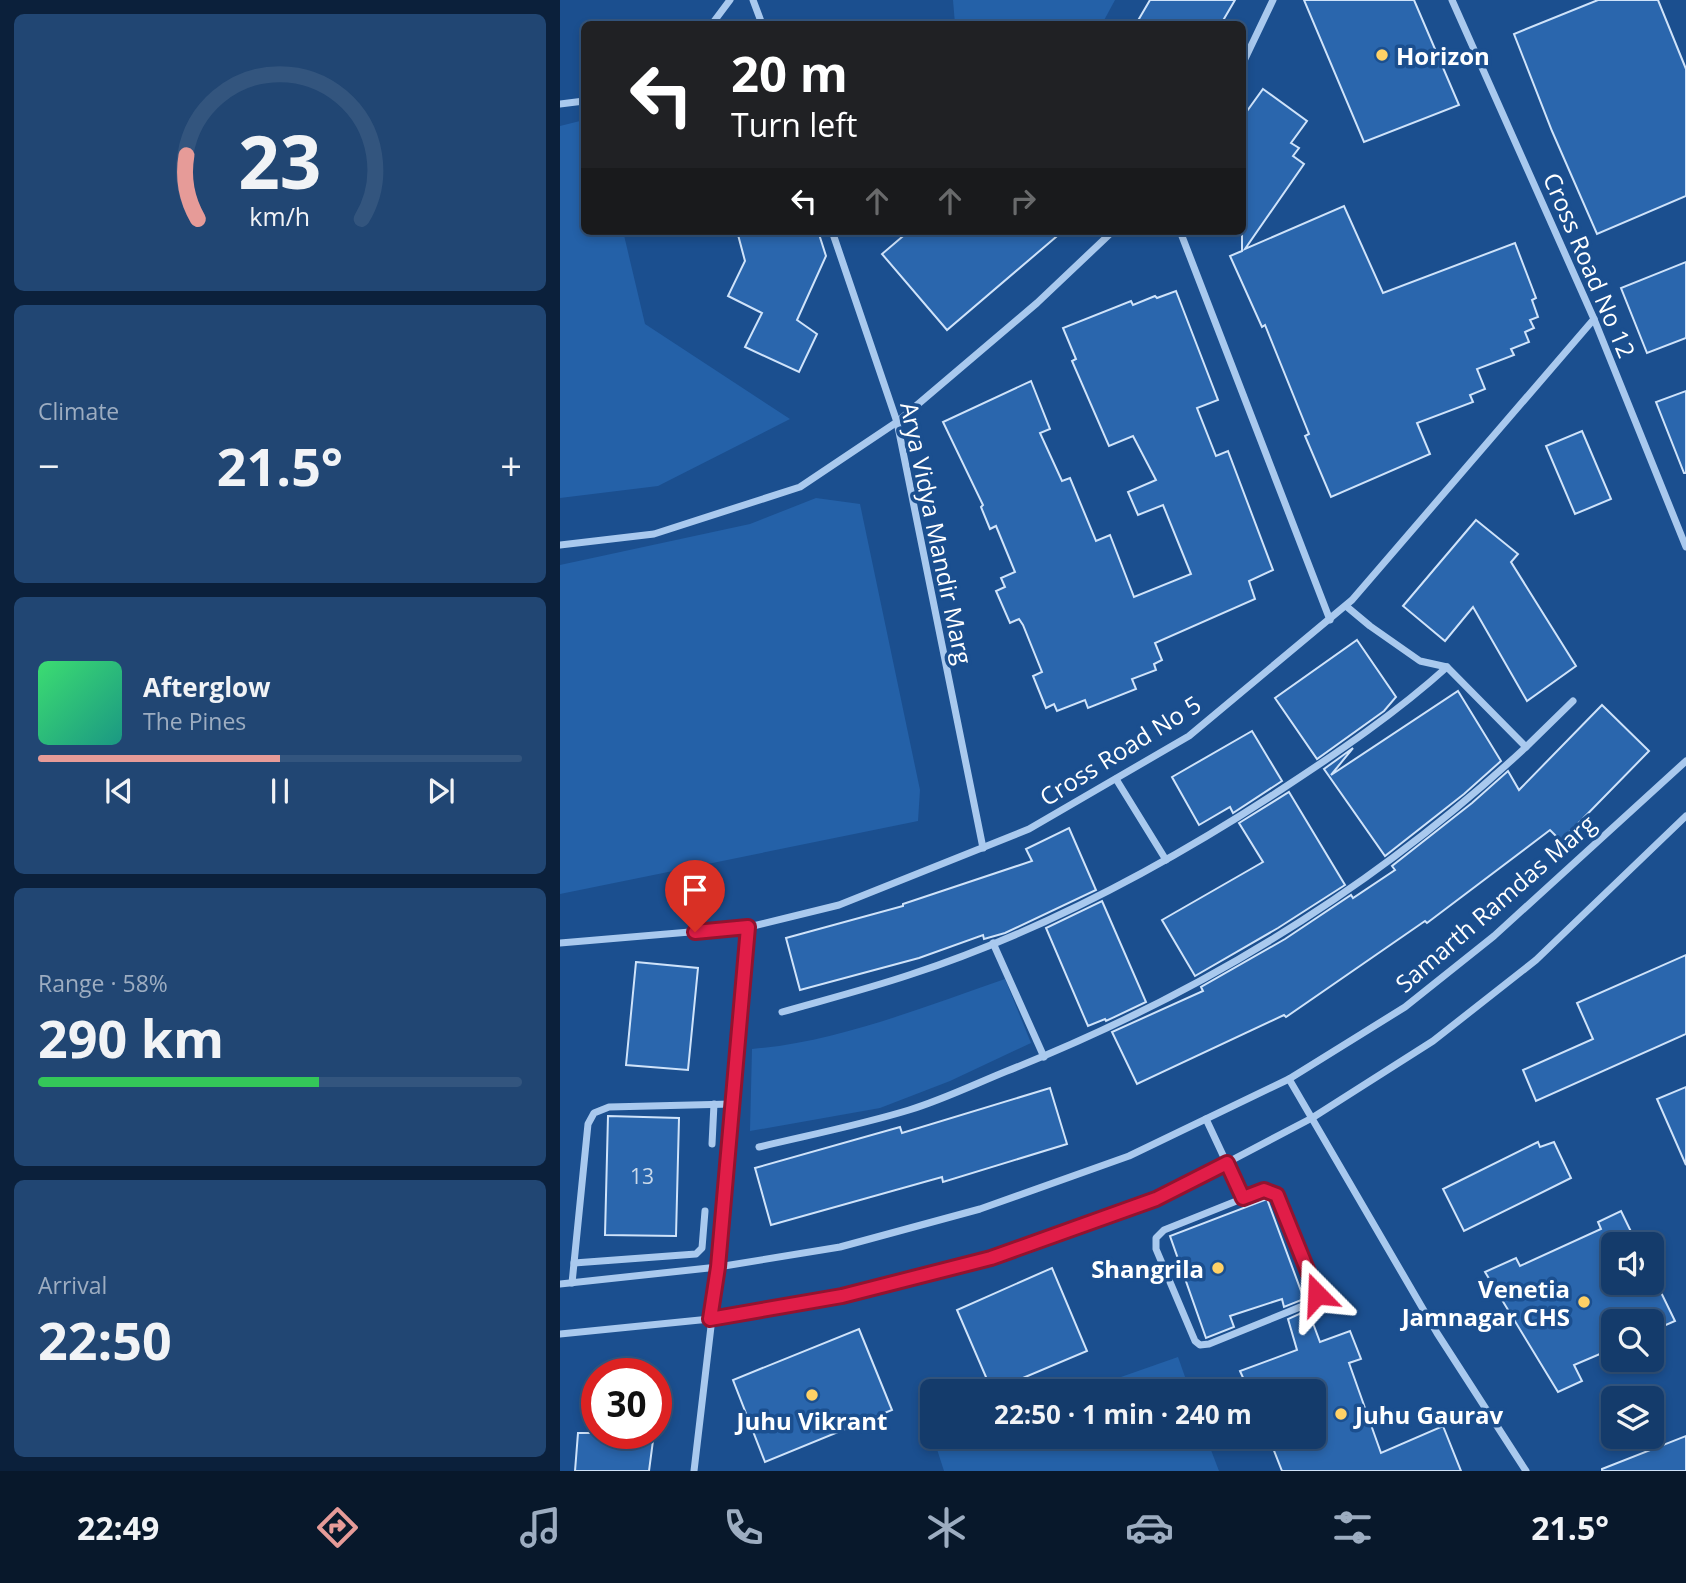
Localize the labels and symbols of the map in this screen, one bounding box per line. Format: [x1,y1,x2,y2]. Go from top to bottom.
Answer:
place label: Horizon [1396,39,1490,72]
marker: Horizon [1374,47,1390,63]
street label: Cross Road No 12 [1536,167,1644,363]
street label: Arya Vidya Mandir Marg [893,399,981,667]
street label: Cross Road No 5 [1033,687,1207,813]
street label: Samarth Ramdas Marg [1388,807,1602,999]
pin [665,860,725,932]
house number: 13 [630,1162,654,1190]
place label: Shangrila [1091,1252,1204,1285]
position arrow [1280,1257,1354,1331]
marker: Shangrila [1210,1260,1226,1276]
place label: Venetia Jamnagar CHS [1400,1272,1570,1333]
marker: Venetia Jamnagar CHS [1576,1294,1592,1310]
speed limit sign: 30 [581,1358,672,1449]
marker: Juhu Vikrant [804,1387,820,1403]
place label: Juhu Gaurav [1353,1398,1504,1431]
place label: Juhu Vikrant [735,1404,887,1437]
marker: Juhu Gaurav [1333,1406,1349,1422]

